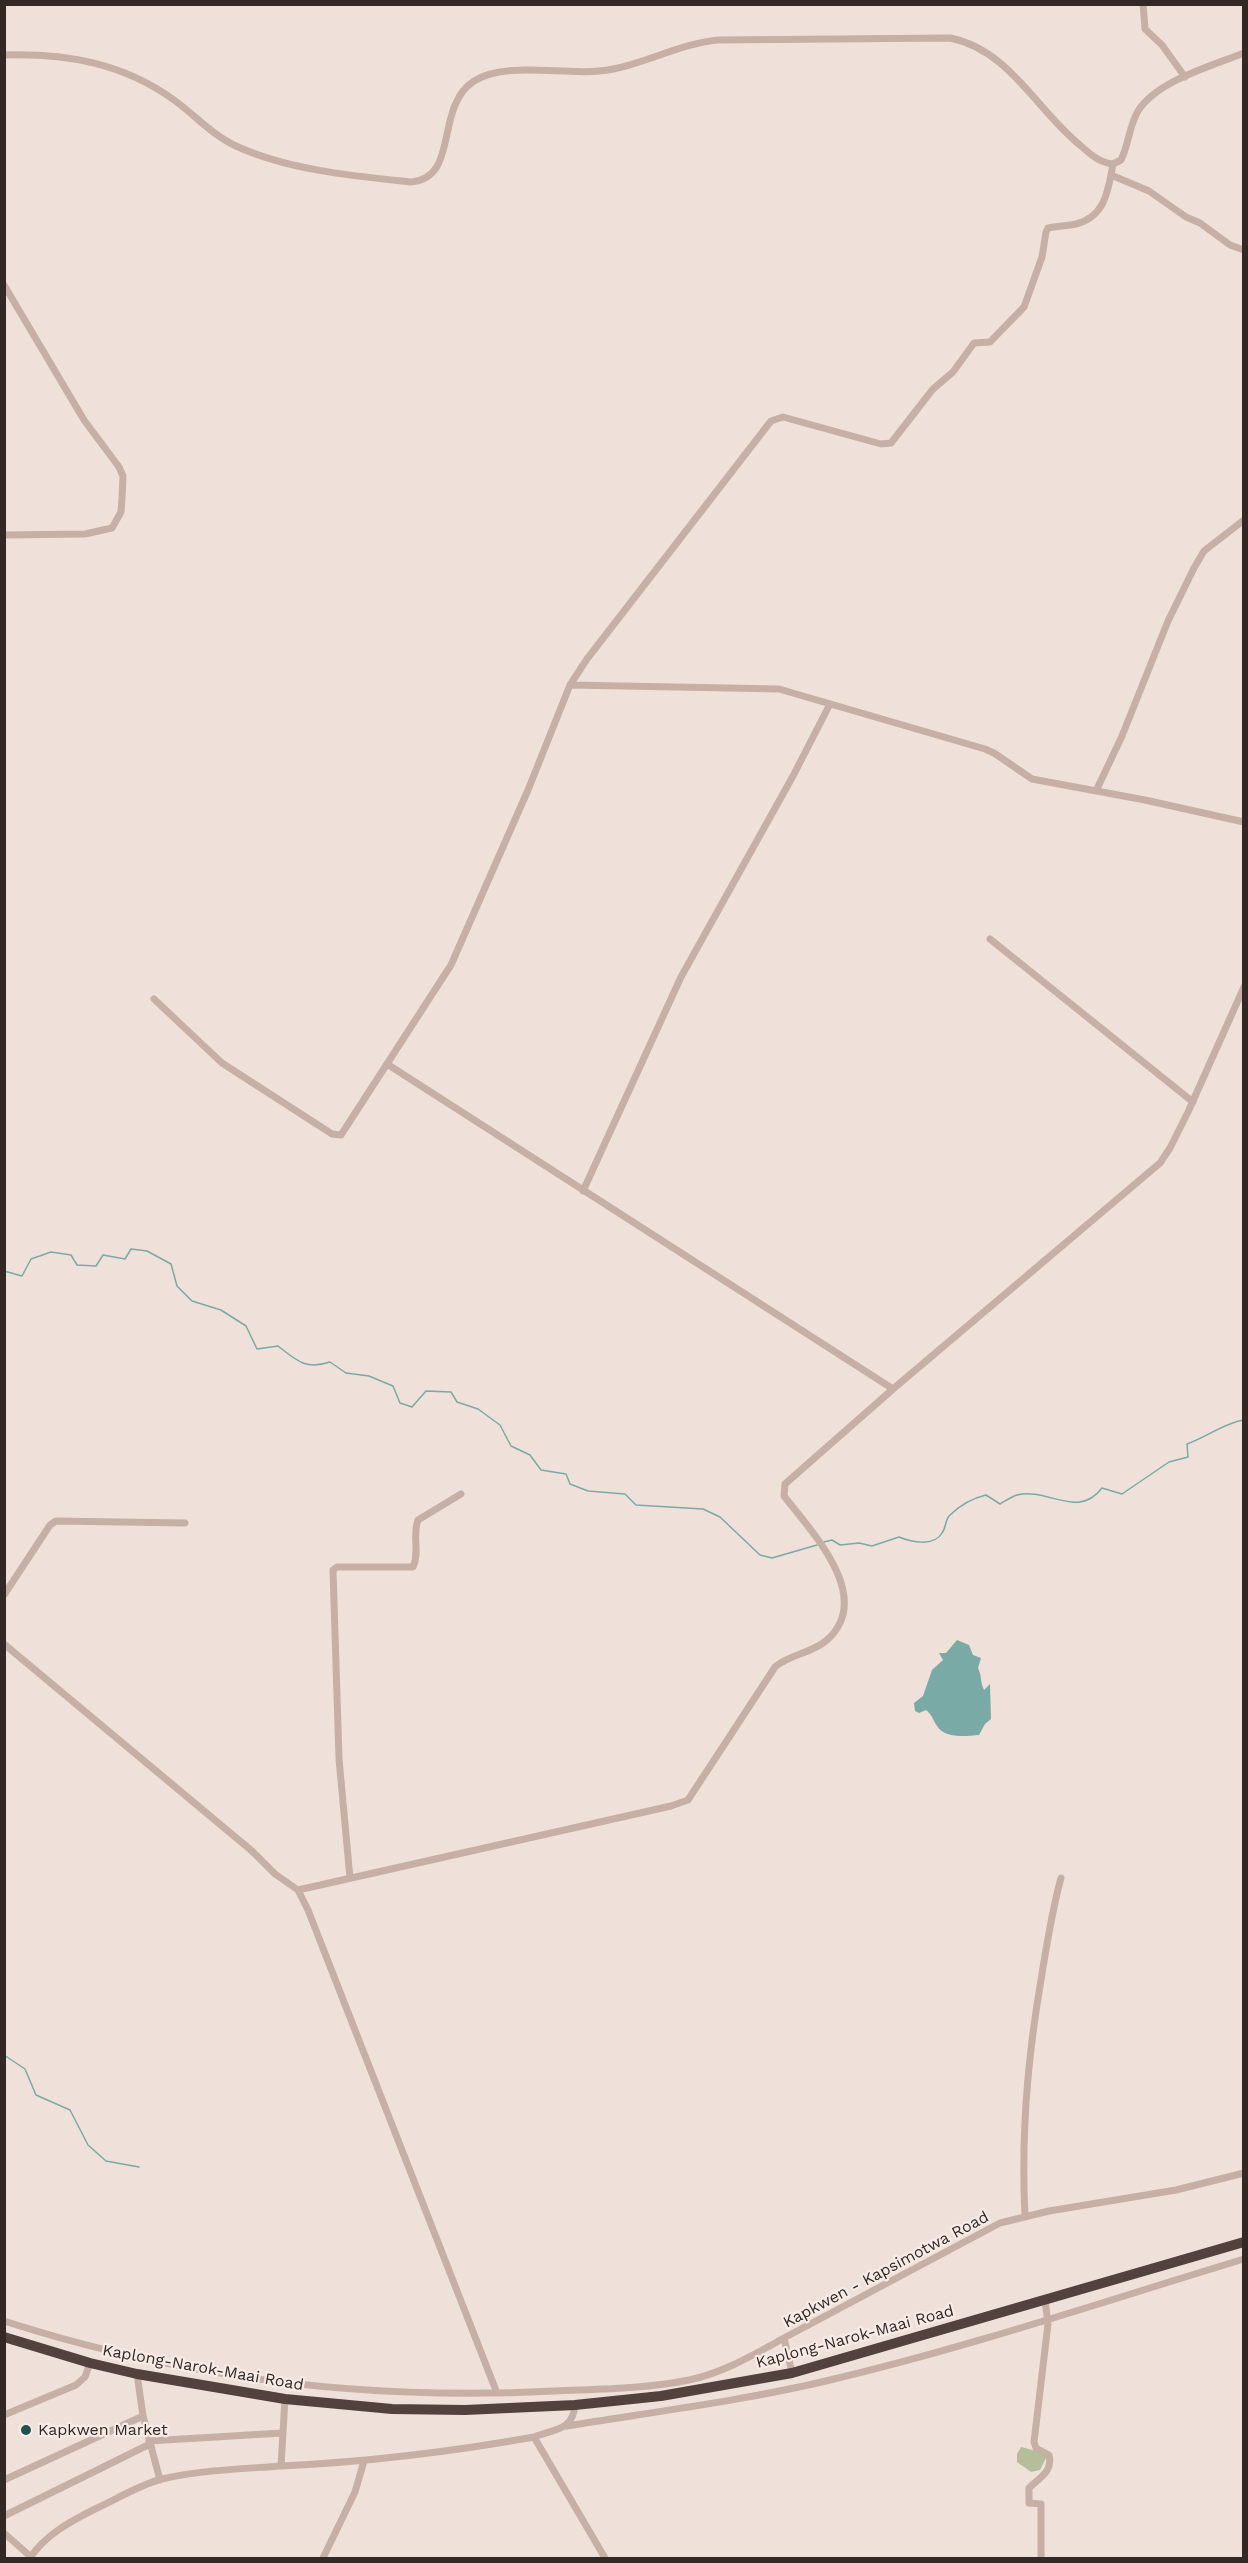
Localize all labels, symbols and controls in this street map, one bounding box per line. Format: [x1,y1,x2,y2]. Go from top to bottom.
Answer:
street label: Kapkwen - Kapsimotwa Road [780,2208,992,2332]
street label: Kaplong-Narok-Maai Road [754,2301,956,2373]
street label: Kaplong-Narok-Maai Road [101,2341,305,2395]
place label: Kapkwen Market [38,2420,168,2440]
marker: Kapkwen Market [19,2423,33,2437]

